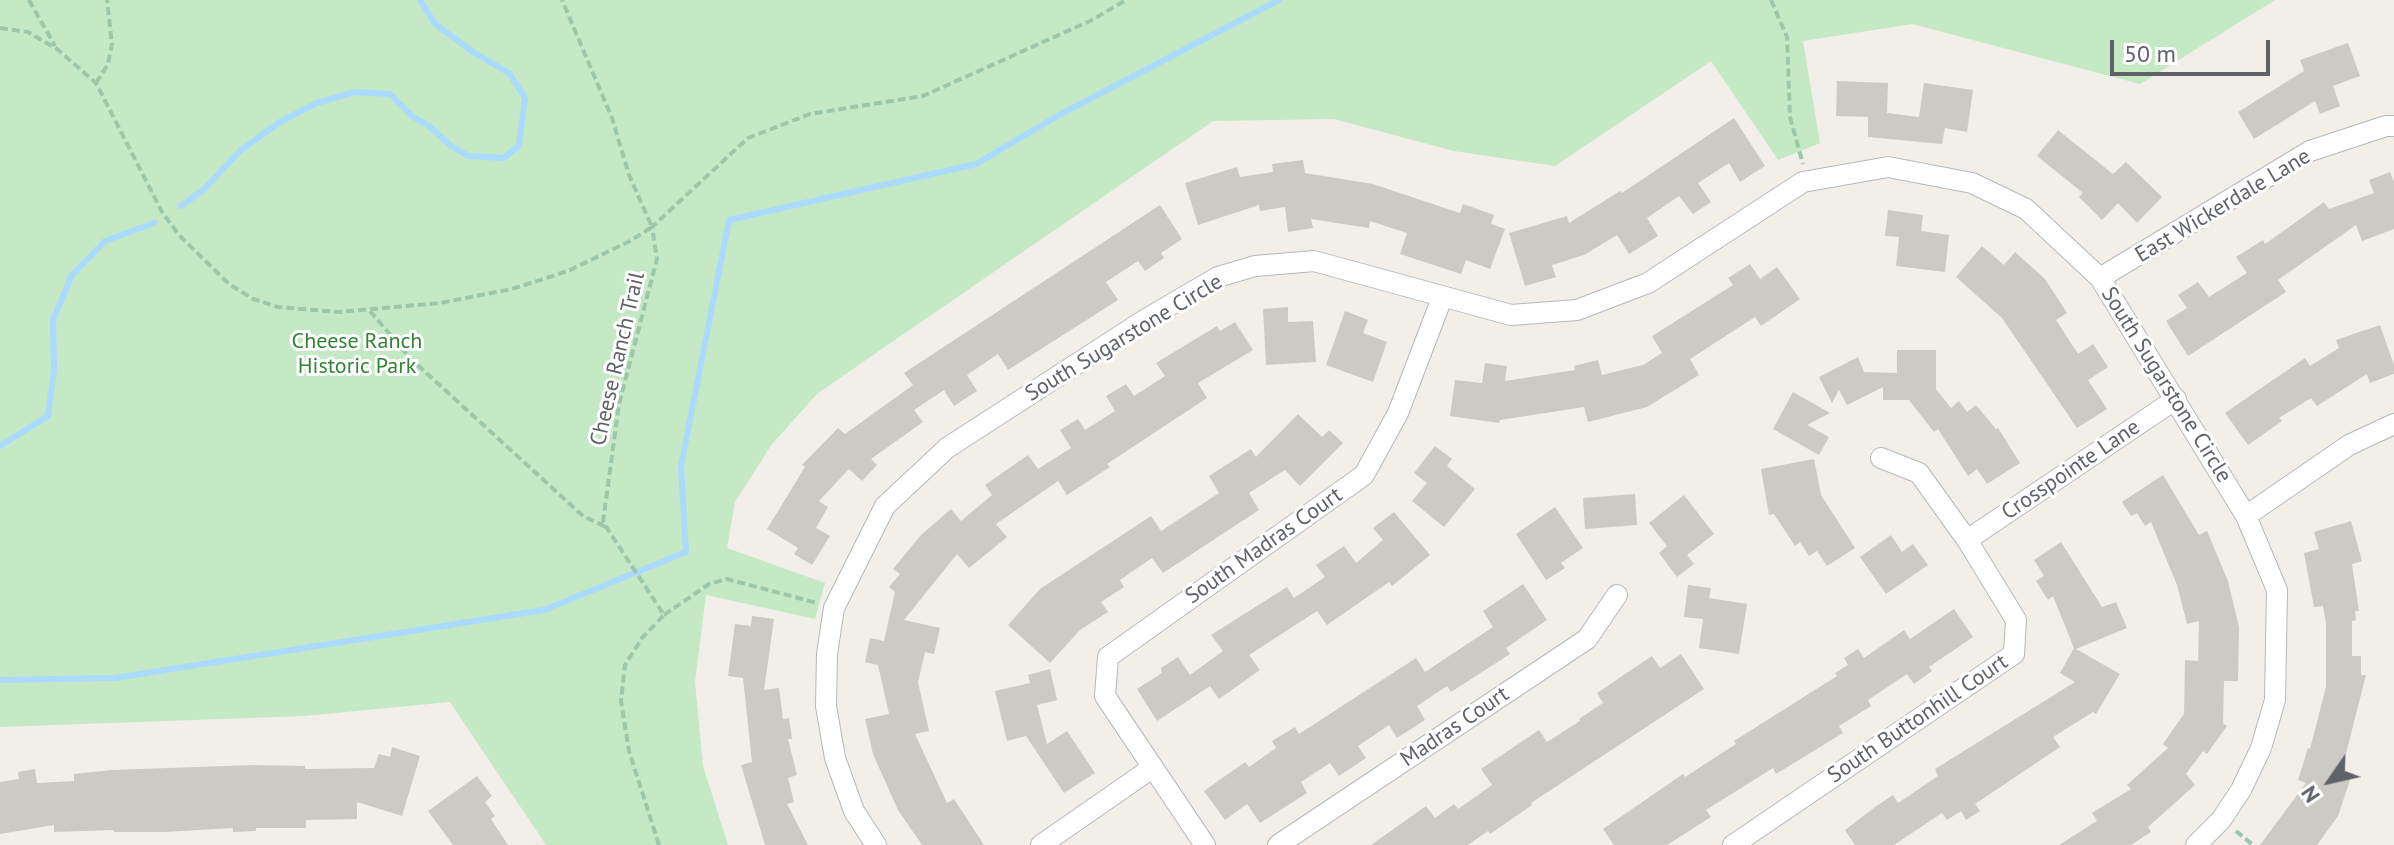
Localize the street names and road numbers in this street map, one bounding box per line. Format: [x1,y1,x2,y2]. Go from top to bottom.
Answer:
street label: East Wickerdale Lane [2131,143,2315,269]
street label: South Sugarstone Circle [1021,269,1227,407]
street label: Cheese Ranch Trail [585,270,651,448]
street label: South Sugarstone Circle [2095,282,2237,488]
street label: Crosspointe Lane [1997,414,2145,526]
street label: South Madras Court [1180,482,1348,610]
street label: South Buttonhill Court [1823,649,2013,789]
street label: Madras Court [1396,681,1514,773]

